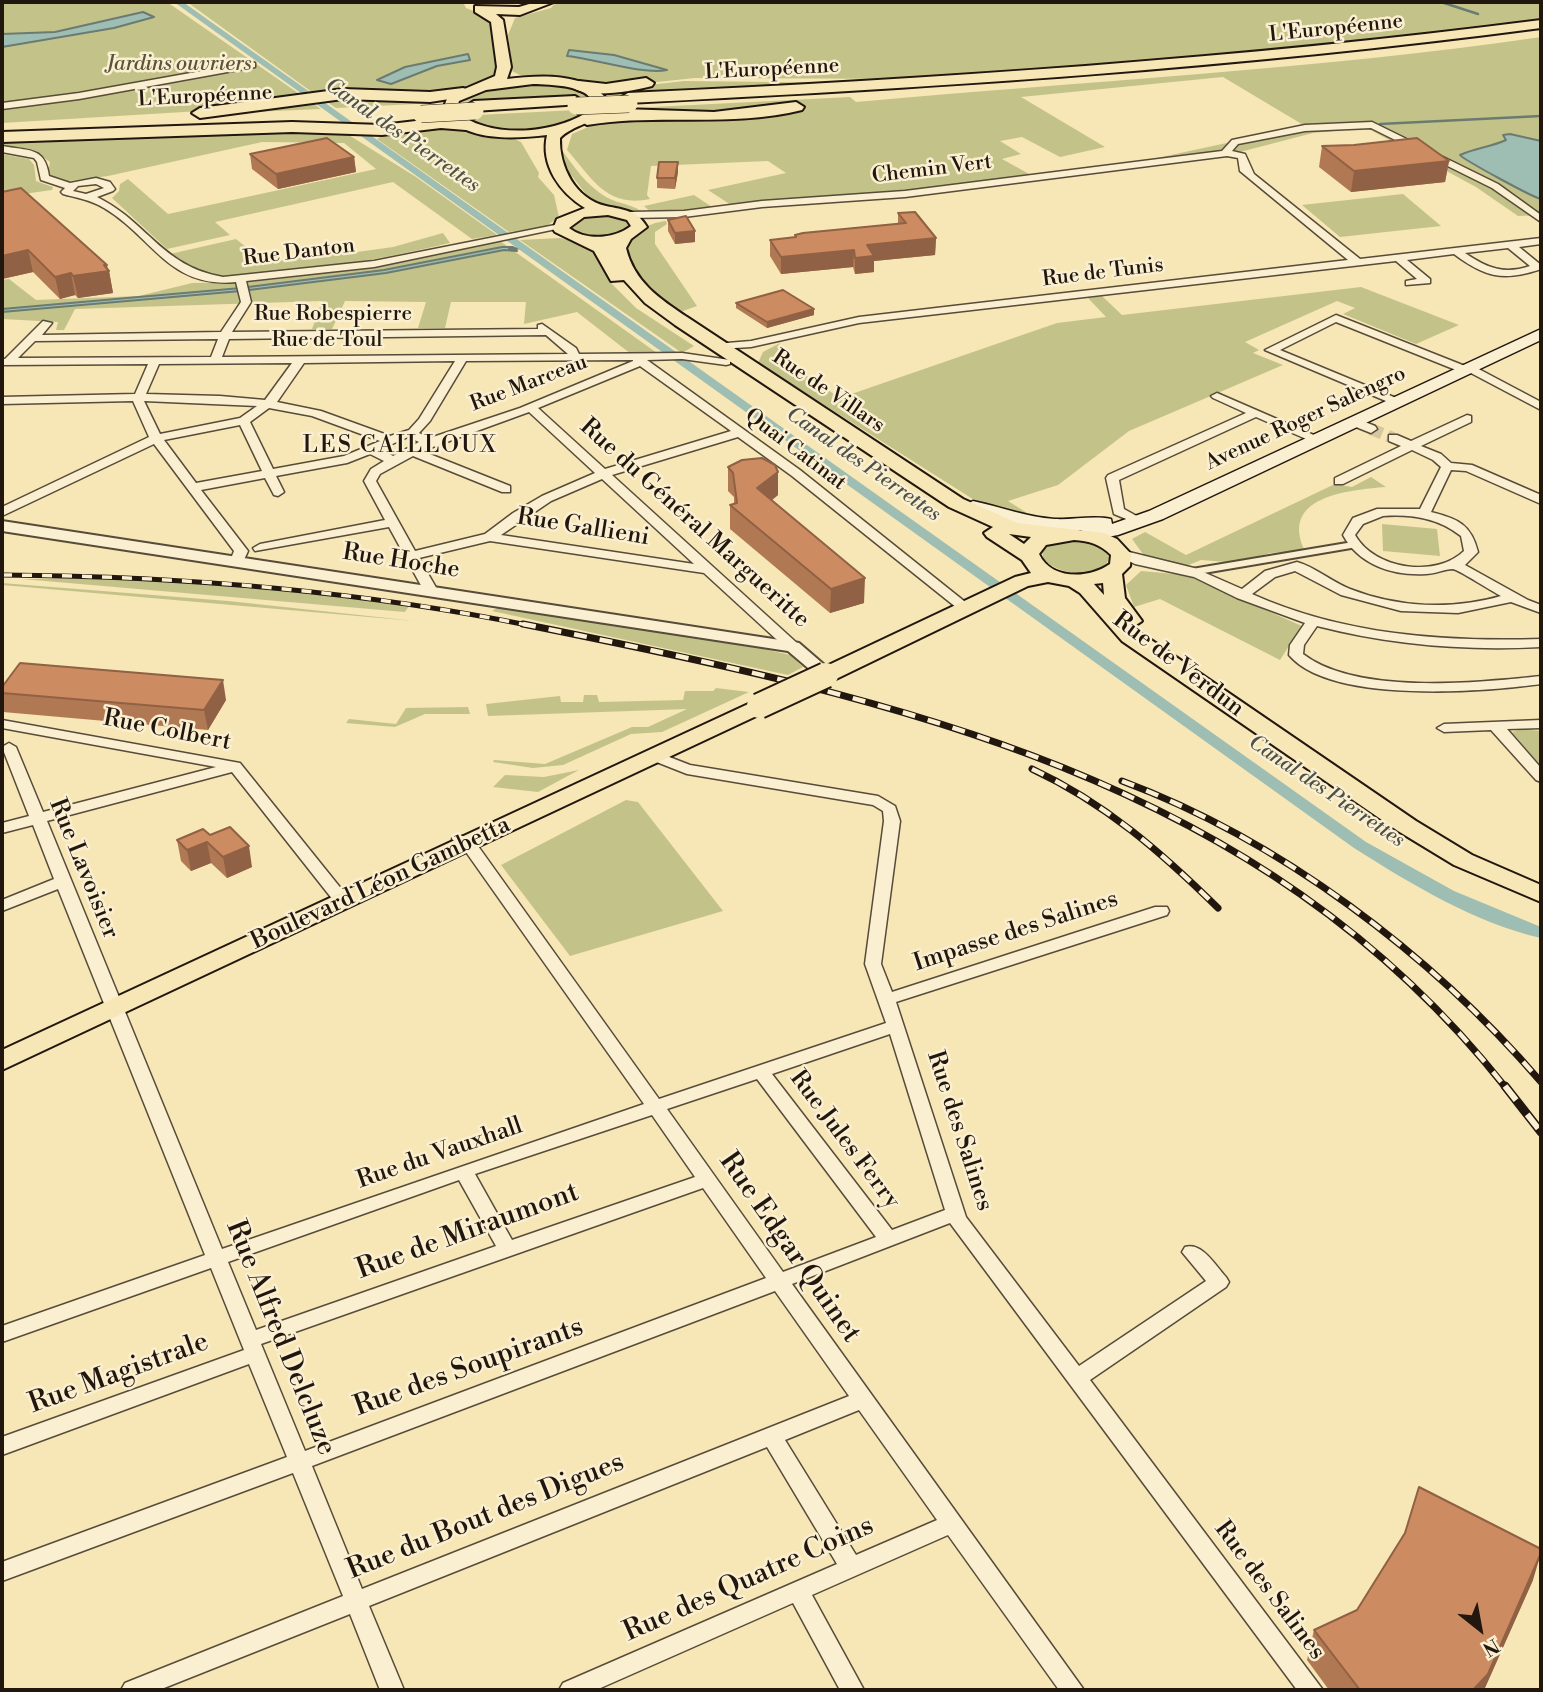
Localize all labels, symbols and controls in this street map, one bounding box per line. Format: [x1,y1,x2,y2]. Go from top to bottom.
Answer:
street label: L'Européenne [1268,9,1404,49]
park label: Jardins ouvriers [106,52,252,78]
street label: L'Européenne [704,54,840,86]
water label: Canal des Pierrettes [320,73,484,199]
street label: L'Européenne [137,81,273,113]
street label: Chemin Vert [871,150,993,190]
street label: Rue Danton [242,234,356,272]
street label: Rue de Tunis [1041,253,1165,293]
street label: Rue Robespierre [254,302,412,328]
street label: Rue de Toul [271,328,383,354]
street label: Rue de Villars [767,345,889,439]
street label: Rue Marceau [467,350,591,418]
street label: Avenue Roger Salengro [1202,361,1410,477]
water label: Canal des Pierrettes [781,402,945,528]
street label: Quai Catinat [739,404,851,496]
street label: Rue du Général Margueritte [573,413,815,635]
district label: LES CAILLOUX [304,432,496,460]
street label: Rue Gallieni [515,503,651,553]
street label: Rue Hoche [340,539,462,585]
street label: Rue de Verdun [1107,606,1249,724]
street label: Rue Colbert [101,704,233,758]
water label: Canal des Pierrettes [1243,730,1409,854]
street label: Rue Lavoisier [42,795,124,943]
street label: Boulevard Léon Gambetta [247,811,515,957]
street label: Impasse des Salines [910,885,1122,979]
street label: Rue des Salines [920,1047,998,1215]
street label: Rue Jules Ferry [783,1065,905,1215]
street label: Rue du Vauxhall [353,1112,527,1196]
street label: Rue Edgar Quinet [711,1146,867,1350]
street label: Rue de Miraumont [352,1176,584,1288]
street label: Rue Alfred Delcluze [218,1216,342,1460]
street label: Rue des Soupirants [350,1311,588,1425]
street label: Rue Magistrale [25,1326,213,1422]
street label: Rue du Bout des Digues [343,1446,629,1588]
street label: Rue des Quatre Coins [619,1510,879,1650]
street label: Rue des Salines [1207,1516,1331,1666]
north arrow [1445,1594,1515,1664]
text: N [1478,1633,1503,1661]

